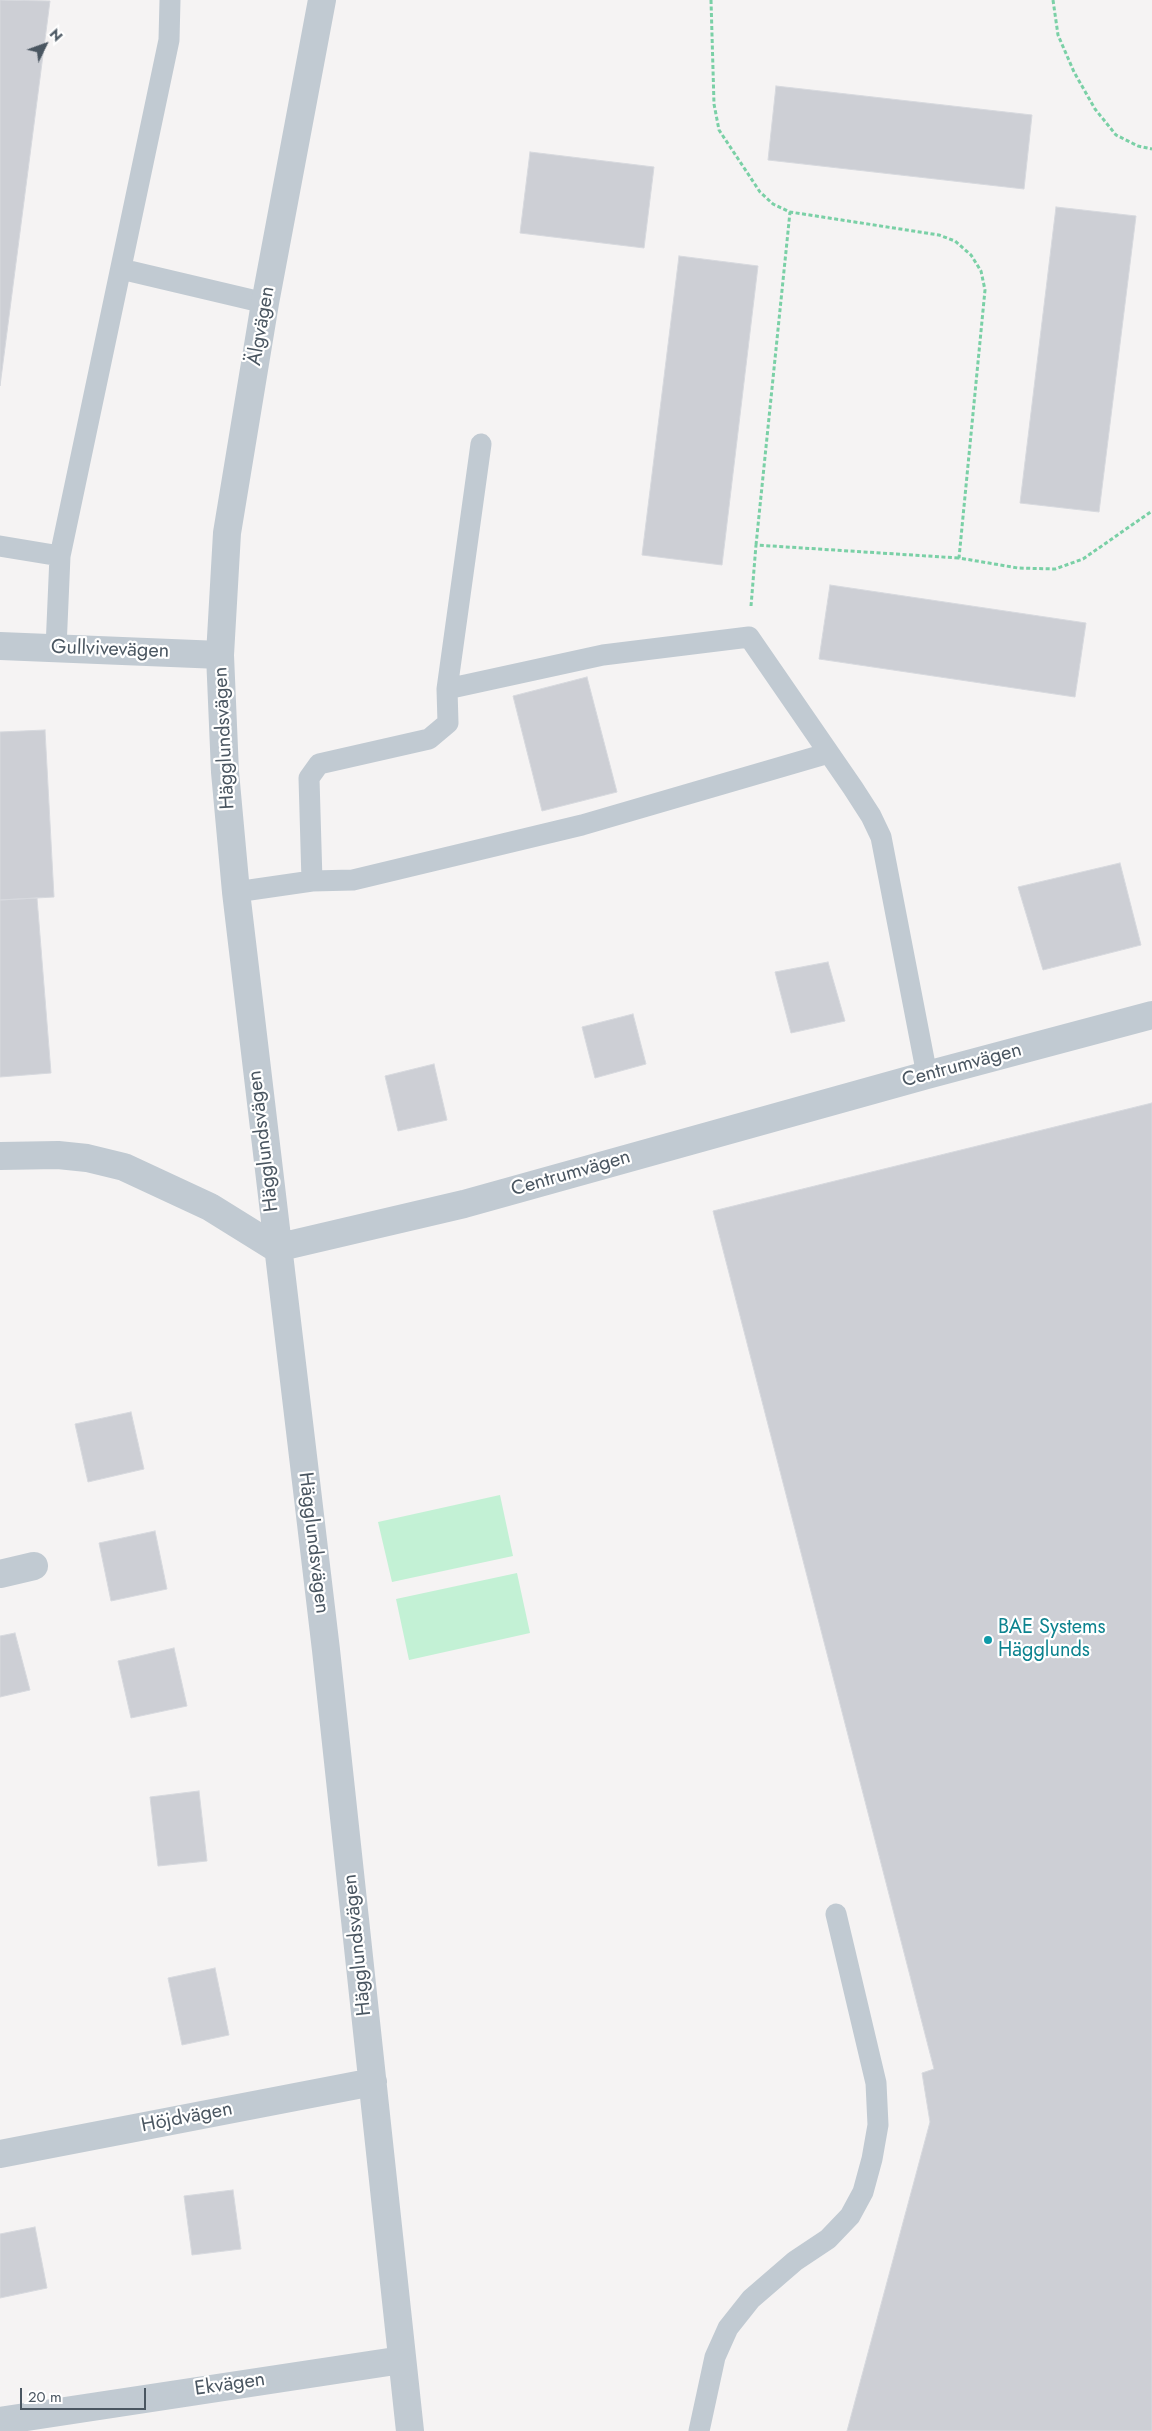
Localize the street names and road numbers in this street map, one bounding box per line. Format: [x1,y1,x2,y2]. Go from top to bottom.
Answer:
street label: Älgvägen [243,285,281,367]
street label: Gullvivevägen [50,636,170,664]
street label: Hägglundsvägen [209,666,241,810]
street label: Centrumvägen [900,1039,1024,1093]
street label: Hägglundsvägen [243,1069,285,1213]
street label: Centrumvägen [509,1146,633,1202]
street label: Hägglundsvägen [292,1471,334,1615]
street label: Hägglundsvägen [339,1873,377,2017]
street label: Höjdvägen [139,2097,235,2139]
street label: Ekvägen [193,2368,267,2402]

